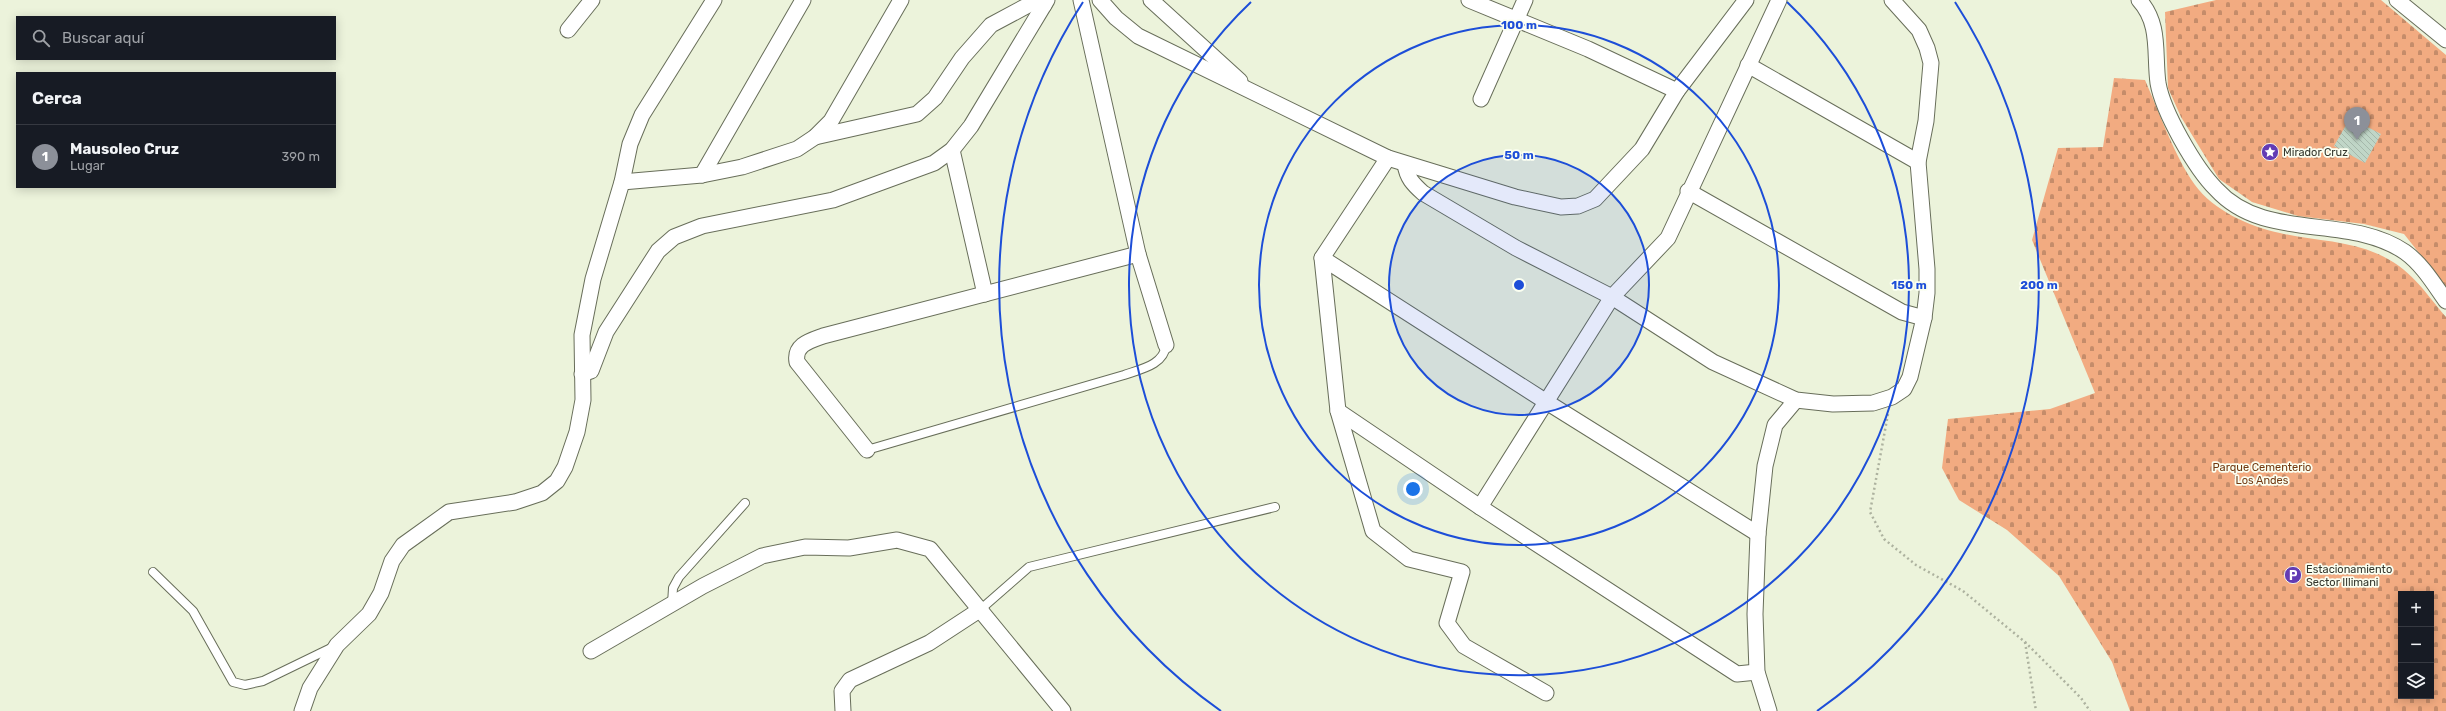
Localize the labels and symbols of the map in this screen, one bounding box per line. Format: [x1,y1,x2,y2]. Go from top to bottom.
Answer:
text: 100 m [1501,18,1537,32]
pin: 1 [2344,107,2370,140]
place icon: Mirador Cruz [2260,142,2280,162]
place label: Mirador Cruz [2283,146,2348,159]
text: 50 m [1504,148,1534,162]
centre of rings [1512,278,1526,292]
text: 150 m [1891,278,1927,292]
text: 200 m [2020,278,2058,292]
park label: Parque Cementerio Los Andes [2213,461,2311,487]
your location [1403,479,1423,499]
place label: Estacionamiento Sector Illimani [2306,563,2392,589]
parking icon: Estacionamiento Sector Illimani [2283,565,2303,585]

